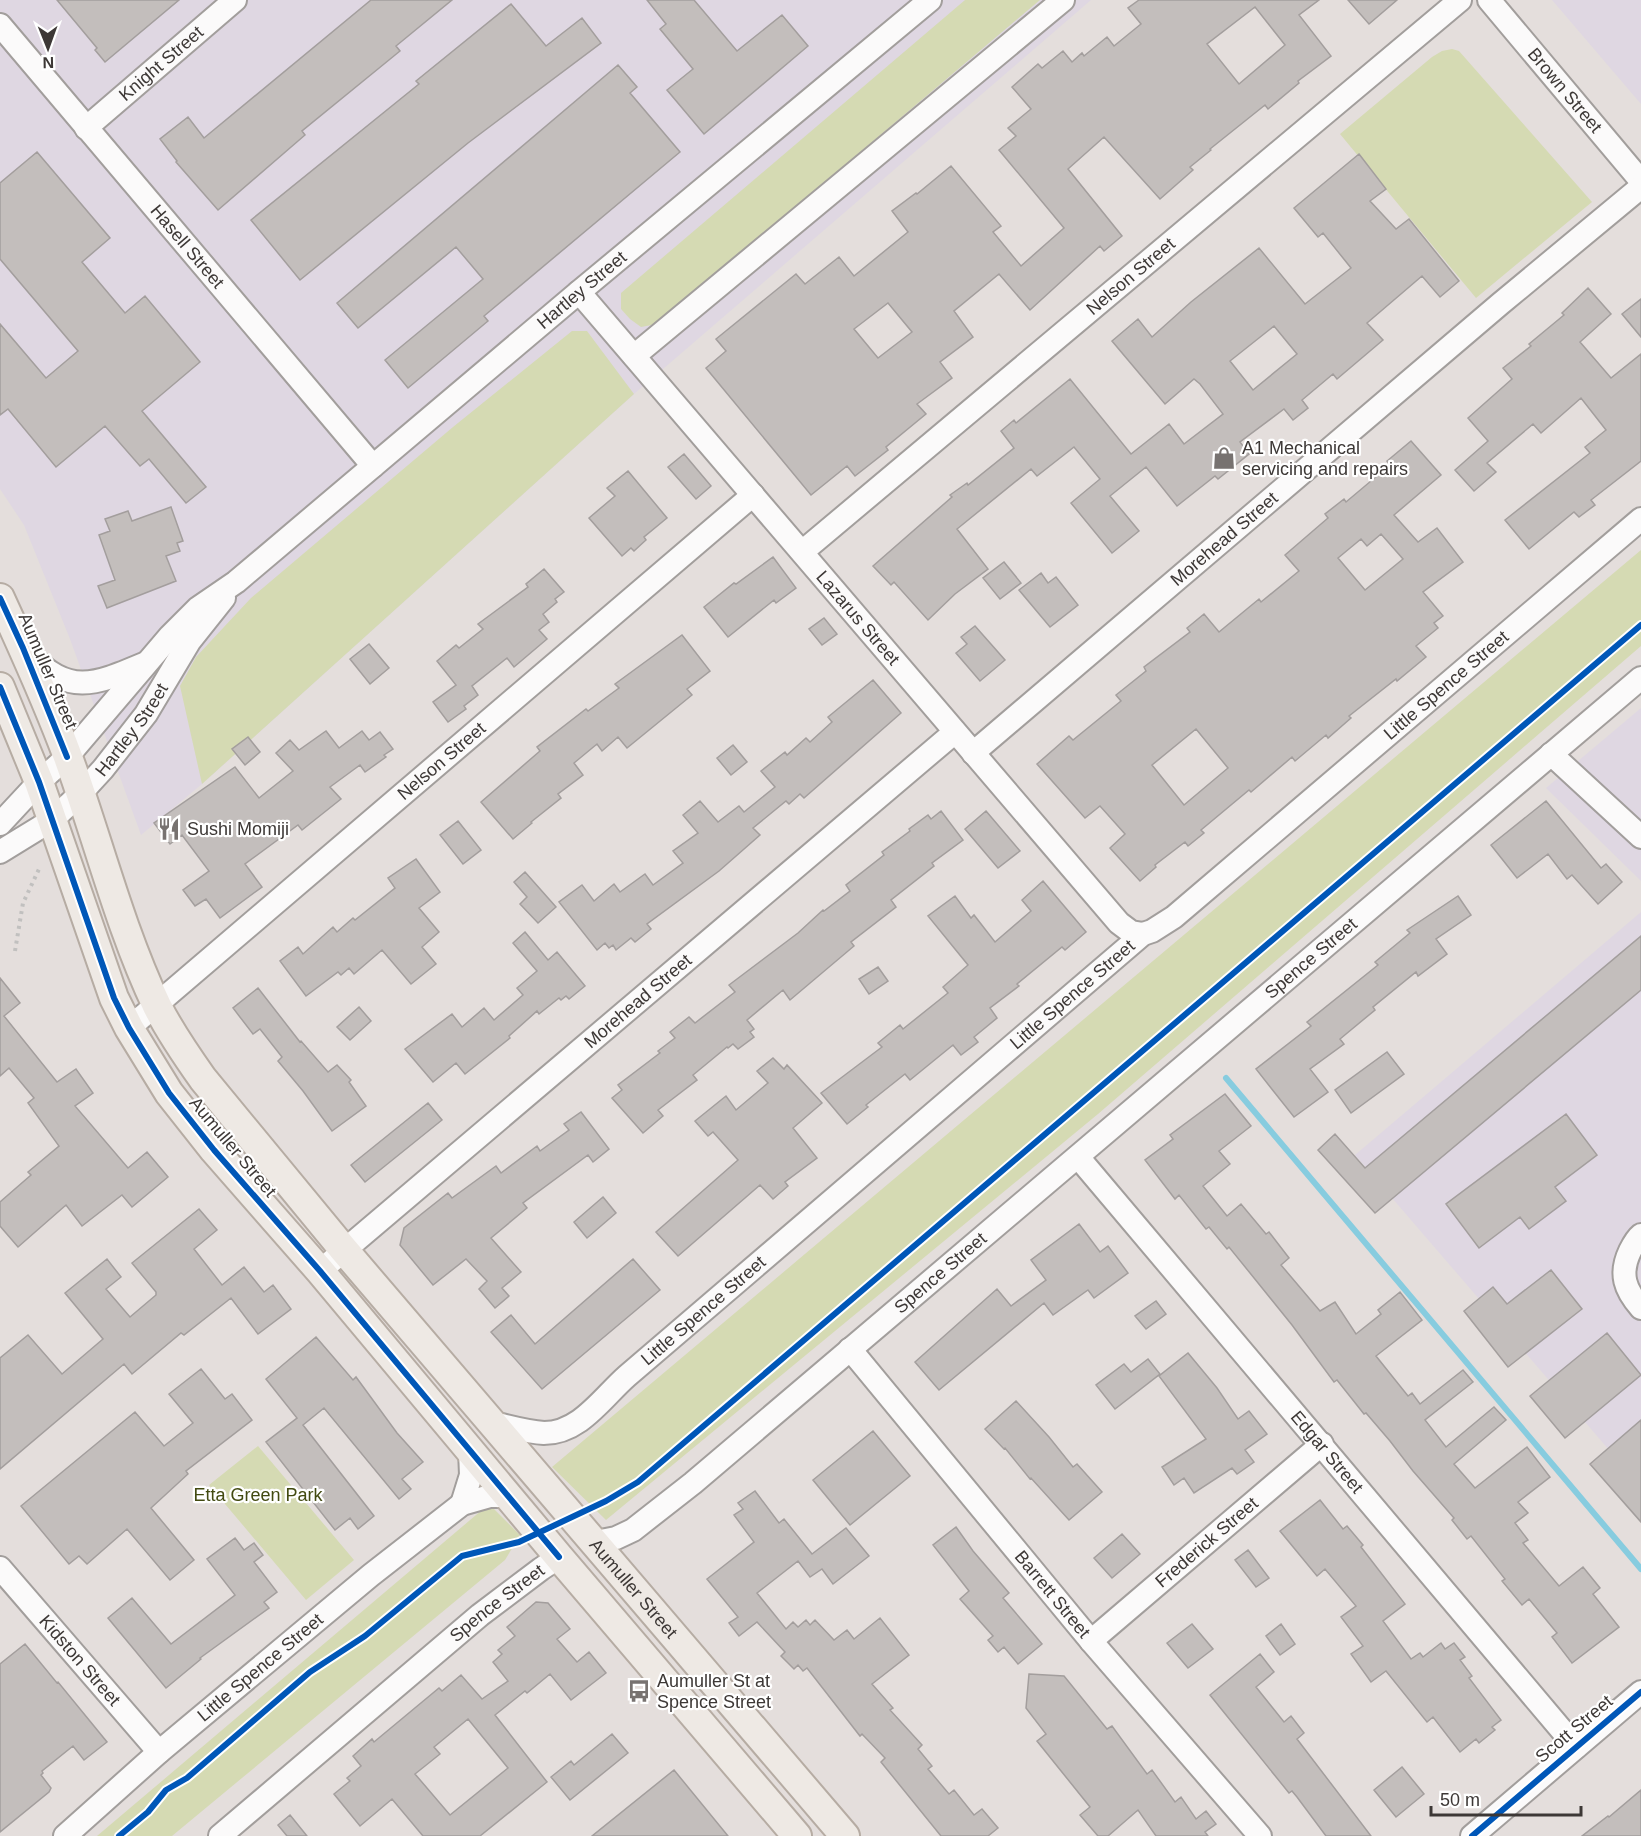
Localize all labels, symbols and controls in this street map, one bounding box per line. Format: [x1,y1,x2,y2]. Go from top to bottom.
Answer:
north arrow [18,18,78,78]
street label: Knight Street [115,22,207,105]
street label: Brown Street [1524,44,1606,137]
text: N [42,54,54,71]
street label: Hasell Street [146,201,228,292]
street label: Nelson Street [1082,234,1179,319]
street label: Hartley Street [533,247,630,333]
place label: A1 Mechanical servicing and repairs [1242,438,1408,479]
shop icon: A1 Mechanical servicing and repairs [1211,445,1237,471]
street label: Morehead Street [1167,488,1282,590]
street label: Lazarus Street [812,567,904,669]
street label: Aumuller Street [15,610,81,732]
street label: Little Spence Street [1380,626,1512,744]
street label: Hartley Street [91,680,172,780]
street label: Nelson Street [394,718,490,804]
restaurant icon: Sushi Momiji [156,816,182,842]
place label: Sushi Momiji [187,819,289,839]
street label: Spence Street [1261,914,1361,1003]
street label: Little Spence Street [1006,936,1139,1053]
street label: Morehead Street [580,950,696,1052]
street label: Aumuller Street [185,1093,281,1201]
street label: Spence Street [890,1228,990,1317]
street label: Little Spence Street [637,1252,770,1369]
street label: Edgar Street [1287,1407,1367,1497]
park label: Etta Green Park [193,1485,324,1505]
street label: Frederick Street [1151,1493,1262,1592]
street label: Aumuller Street [586,1535,681,1642]
street label: Barrett Street [1011,1547,1094,1642]
street label: Spence Street [446,1560,548,1646]
street label: Little Spence Street [194,1609,327,1726]
street label: Kidston Street [35,1611,124,1710]
place label: Aumuller St at Spence Street [657,1671,771,1712]
bus stop icon: Aumuller St at Spence Street [626,1678,652,1704]
street label: Scott Street [1532,1691,1616,1767]
scale bar [1431,1779,1581,1817]
text: 50 m [1440,1790,1480,1810]

